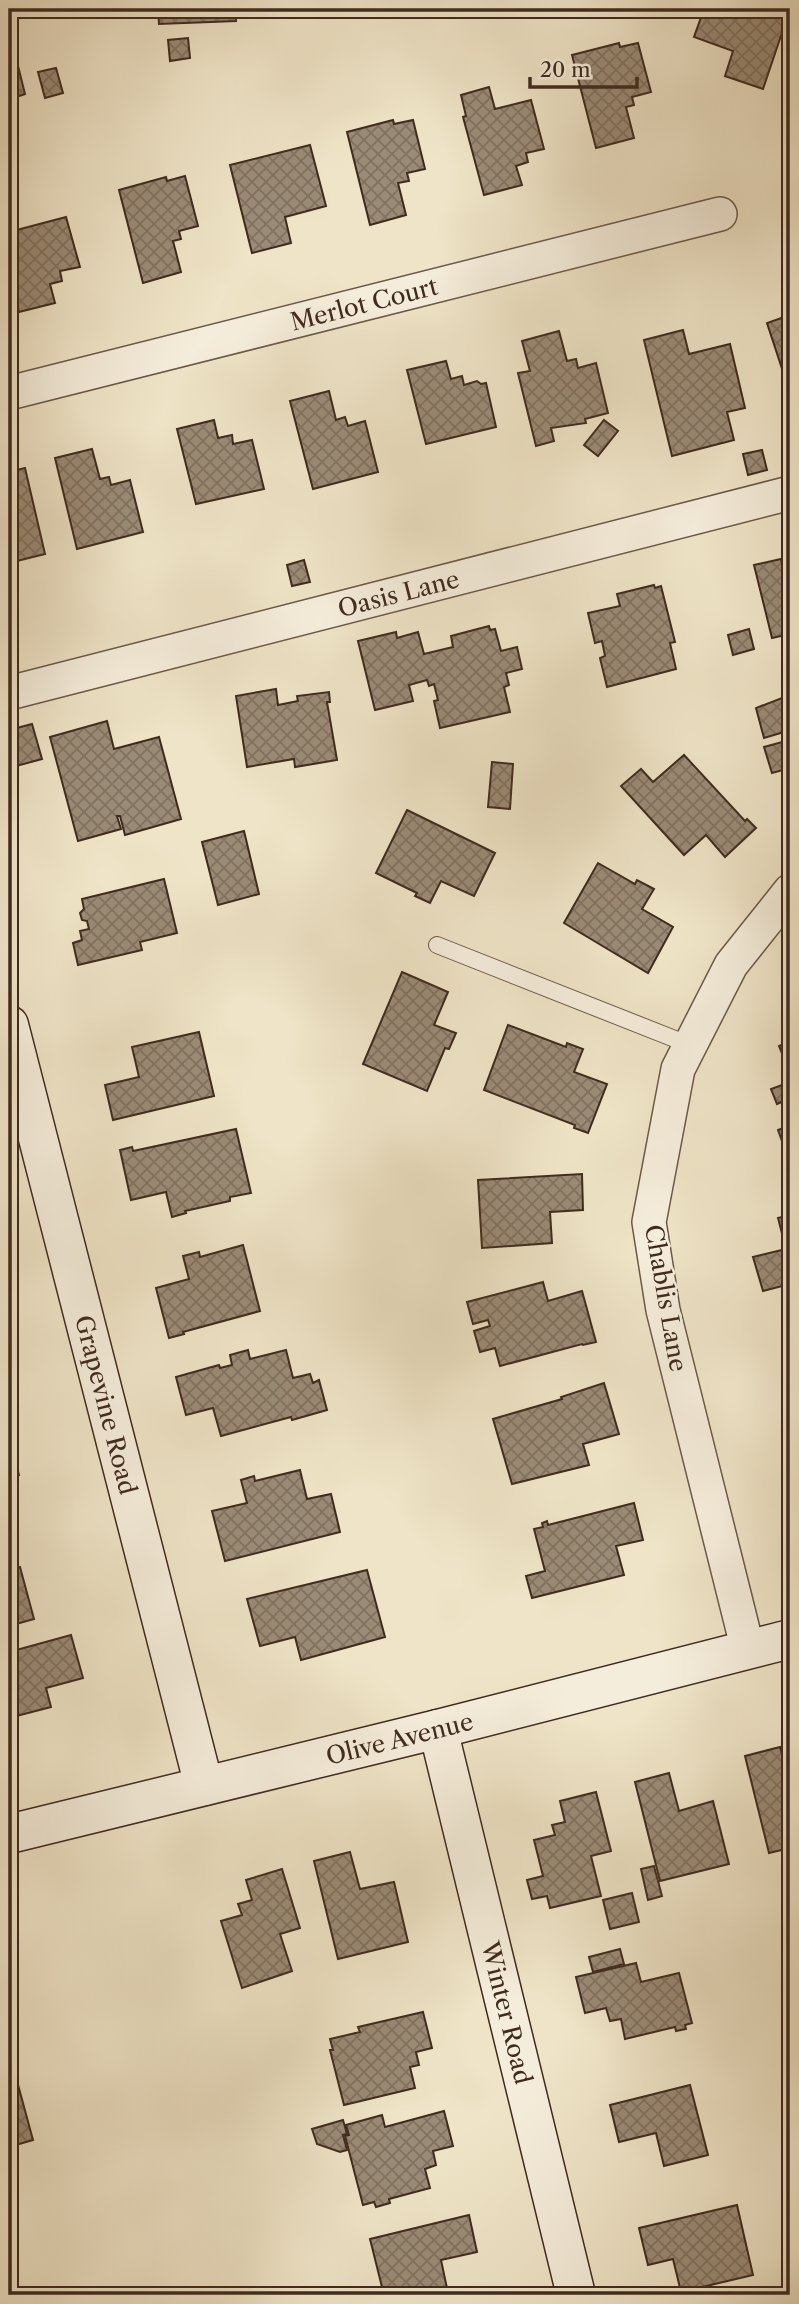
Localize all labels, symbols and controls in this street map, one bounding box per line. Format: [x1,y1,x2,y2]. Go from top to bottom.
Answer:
scale bar [530,46,636,90]
text: 20 m [540,57,591,82]
street label: Merlot Court [287,271,441,336]
street label: Oasis Lane [335,564,462,623]
street label: Chablis Lane [639,1222,693,1374]
street label: Grapevine Road [69,1312,143,1498]
street label: Olive Avenue [323,1706,476,1770]
street label: Winter Road [476,1937,539,2087]

